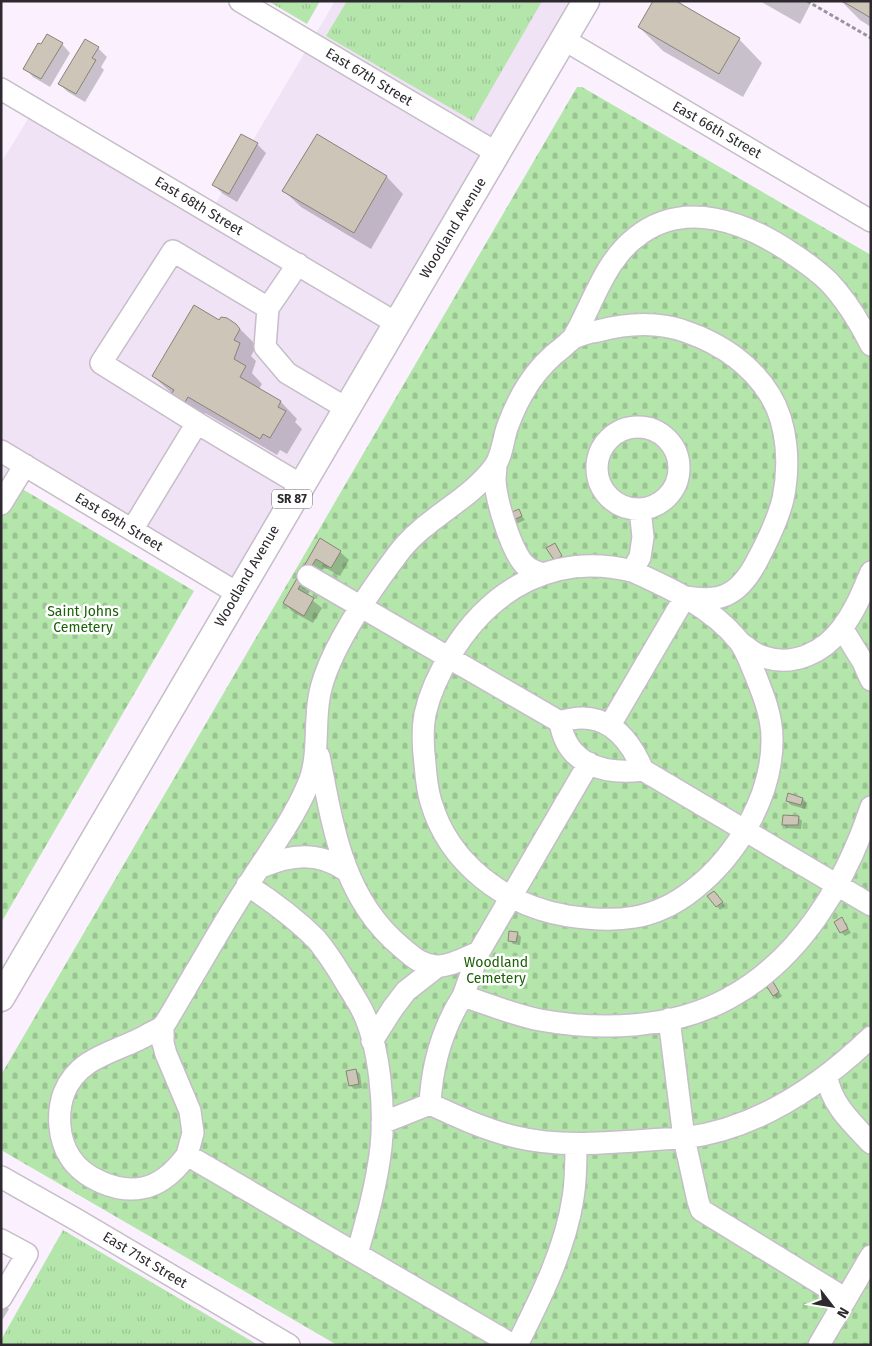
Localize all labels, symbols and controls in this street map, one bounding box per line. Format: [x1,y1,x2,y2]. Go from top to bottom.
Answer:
street label: East 67th Street [322,44,416,110]
street label: East 66th Street [669,98,765,163]
street label: East 68th Street [152,173,247,240]
street label: Woodland Avenue [416,175,490,281]
street label: East 69th Street [72,489,167,555]
road number: SR 87 [272,489,312,508]
street label: Woodland Avenue [211,522,283,630]
park label: Saint Johns Cemetery [47,603,119,636]
park label: Woodland Cemetery [464,954,528,987]
street label: East 71st Street [100,1228,191,1292]
north arrow [807,1281,857,1331]
text: N [833,1304,852,1321]

